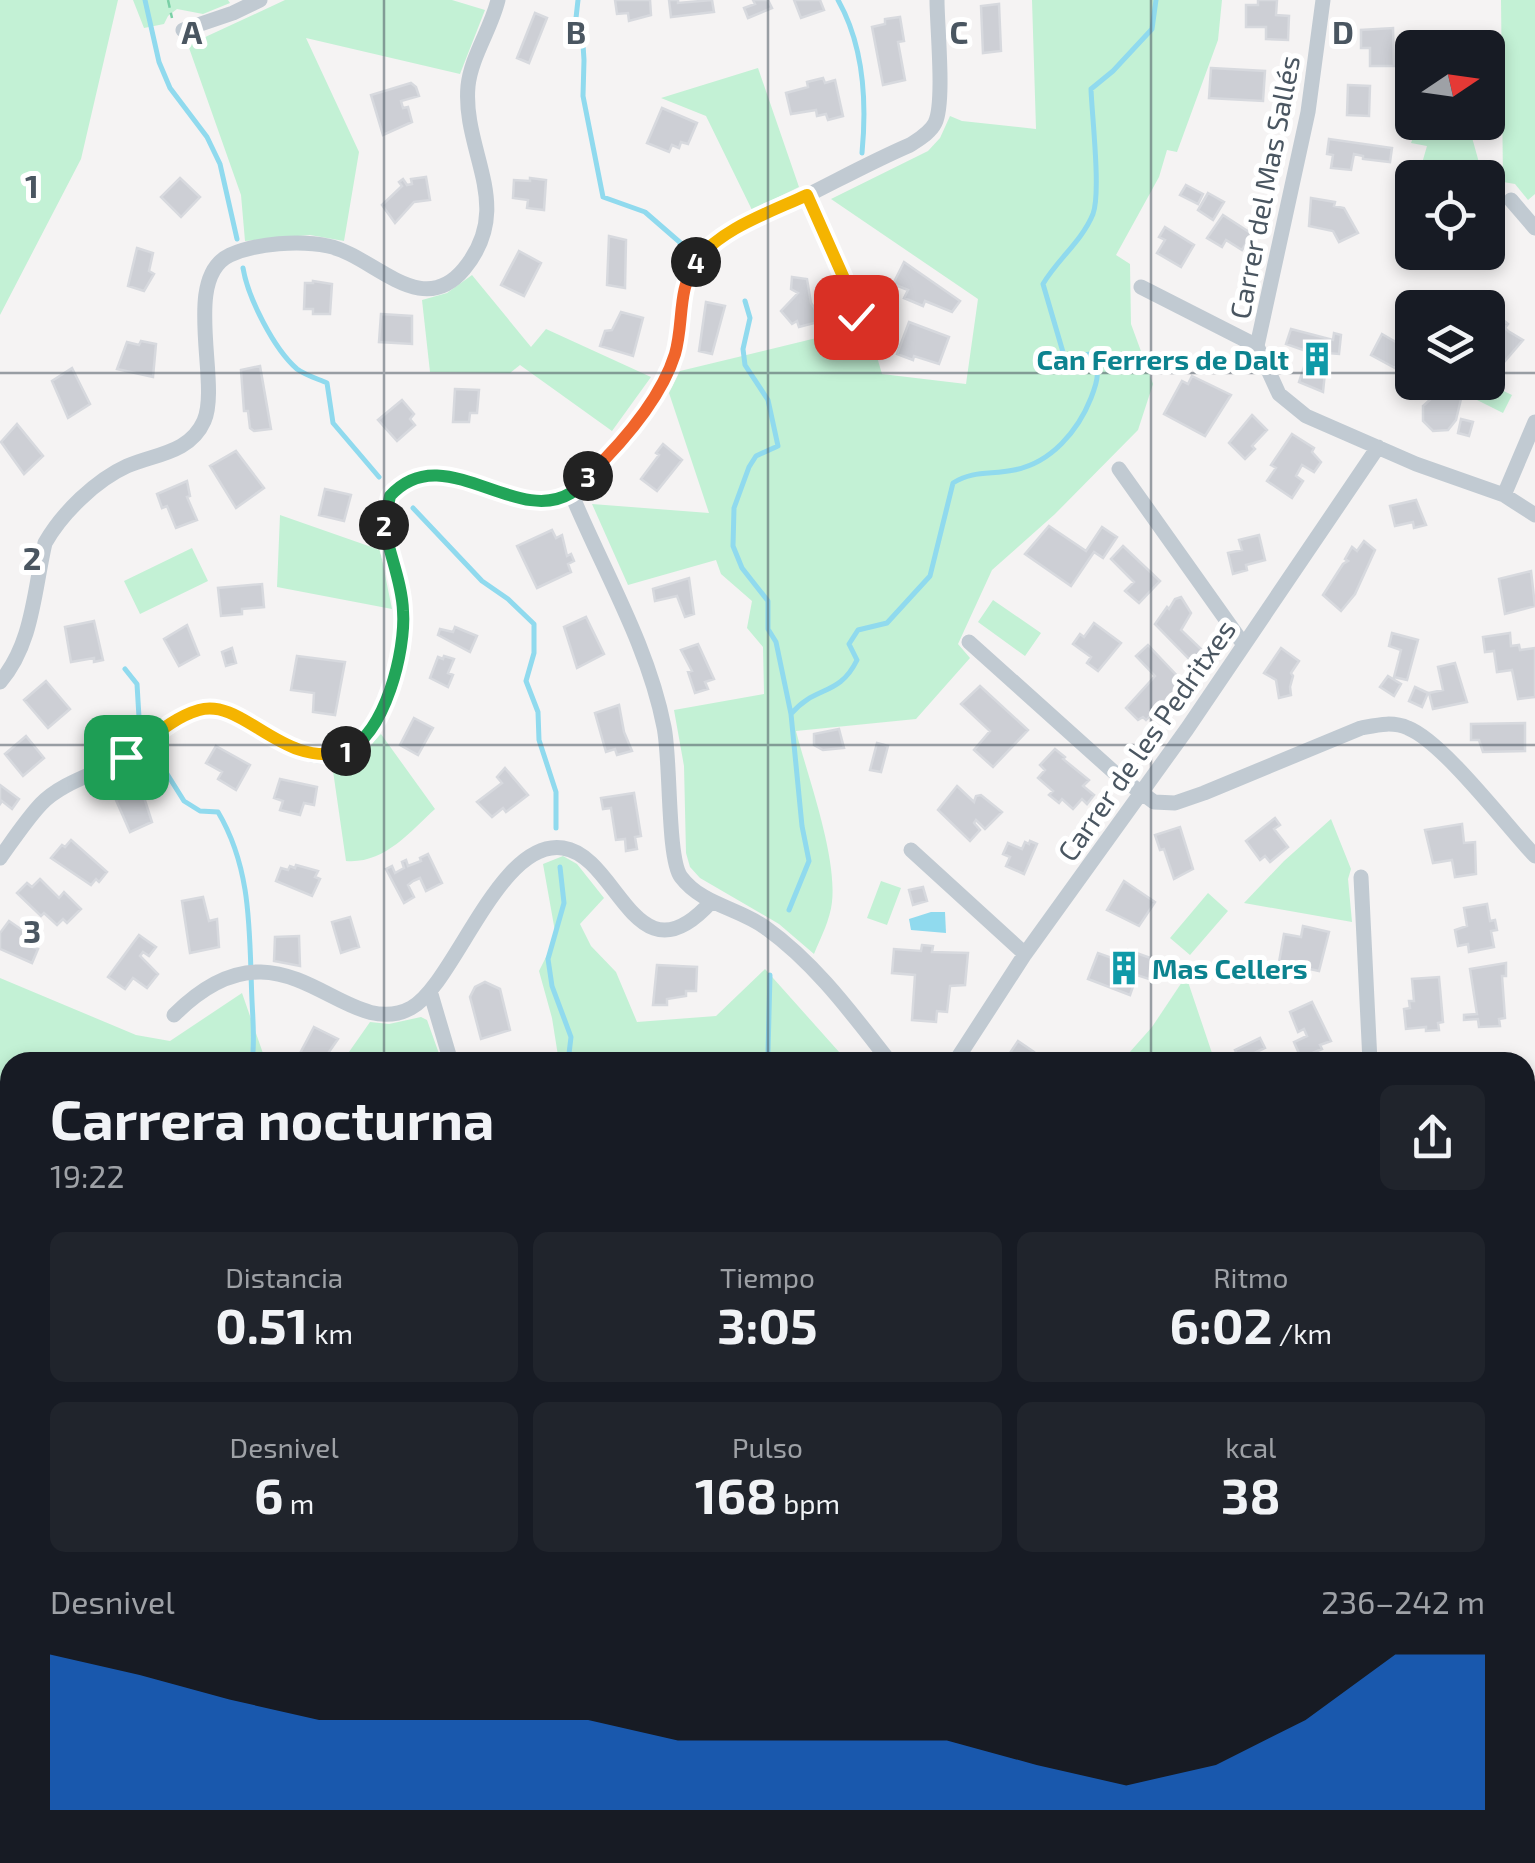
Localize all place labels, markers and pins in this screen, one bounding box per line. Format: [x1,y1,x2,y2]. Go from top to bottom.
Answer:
pin: 4 [671,237,721,287]
pin [814,275,899,360]
building icon: Can Ferrers de Dalt [1298,340,1336,378]
place label: Can Ferrers de Dalt [1036,342,1289,376]
pin: 3 [563,451,613,501]
pin: 2 [359,500,409,550]
pin [84,715,169,800]
pin: 1 [321,726,371,776]
building icon: Mas Cellers [1105,949,1143,987]
place label: Mas Cellers [1152,951,1308,985]

